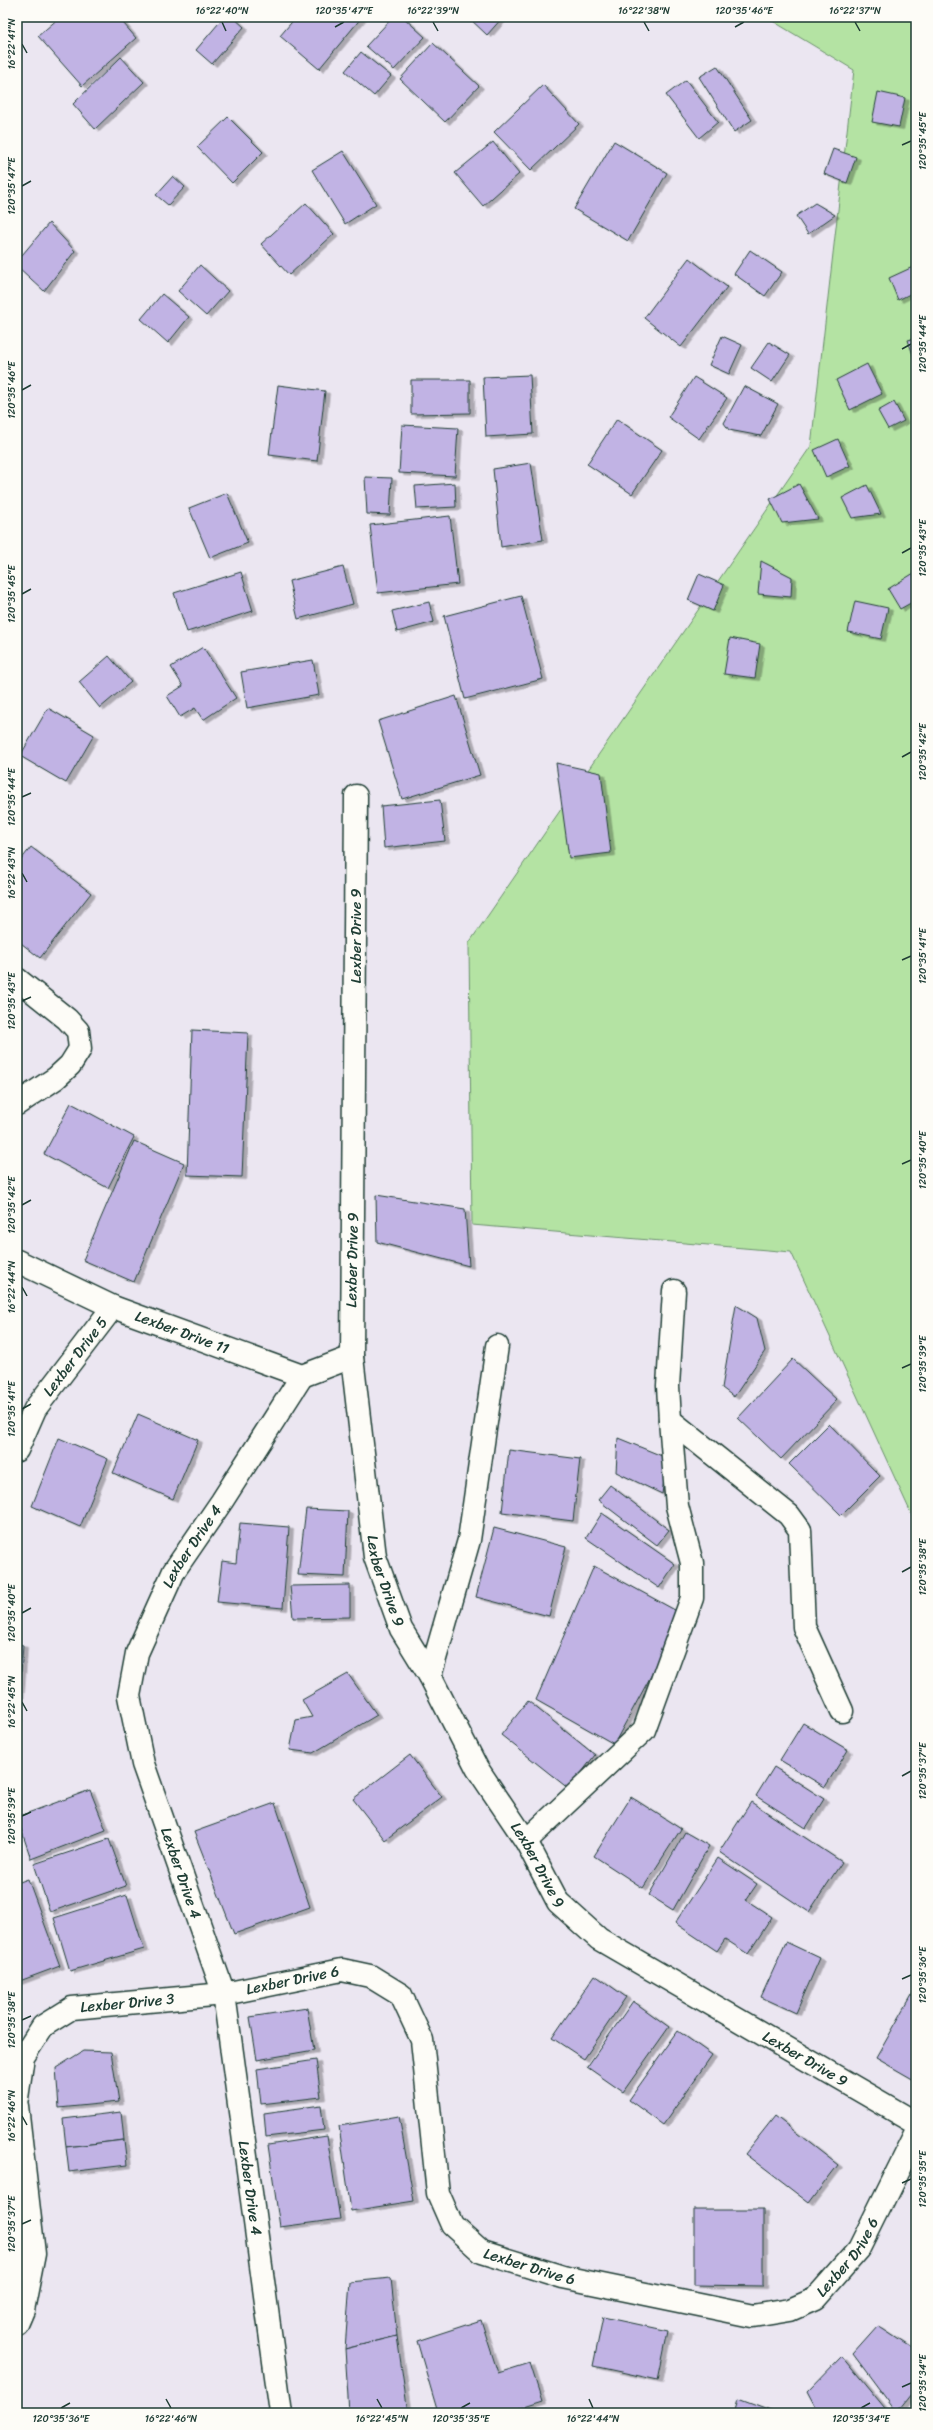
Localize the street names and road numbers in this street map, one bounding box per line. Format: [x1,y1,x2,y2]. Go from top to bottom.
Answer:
street label: Lexber Drive 9 [343,888,369,984]
street label: Lexber Drive 9 [338,1212,366,1308]
street label: Lexber Drive 11 [131,1303,233,1361]
street label: Lexber Drive 5 [36,1311,114,1402]
street label: Lexber Drive 4 [155,1499,229,1592]
street label: Lexber Drive 9 [360,1534,412,1630]
street label: Lexber Drive 9 [504,1816,571,1915]
street label: Lexber Drive 4 [153,1824,209,1922]
street label: Lexber Drive 6 [244,1958,341,2002]
street label: Lexber Drive 3 [79,1986,175,2020]
street label: Lexber Drive 9 [758,2024,853,2094]
street label: Lexber Drive 4 [230,2139,270,2237]
street label: Lexber Drive 6 [809,2213,886,2303]
street label: Lexber Drive 6 [480,2240,578,2292]

